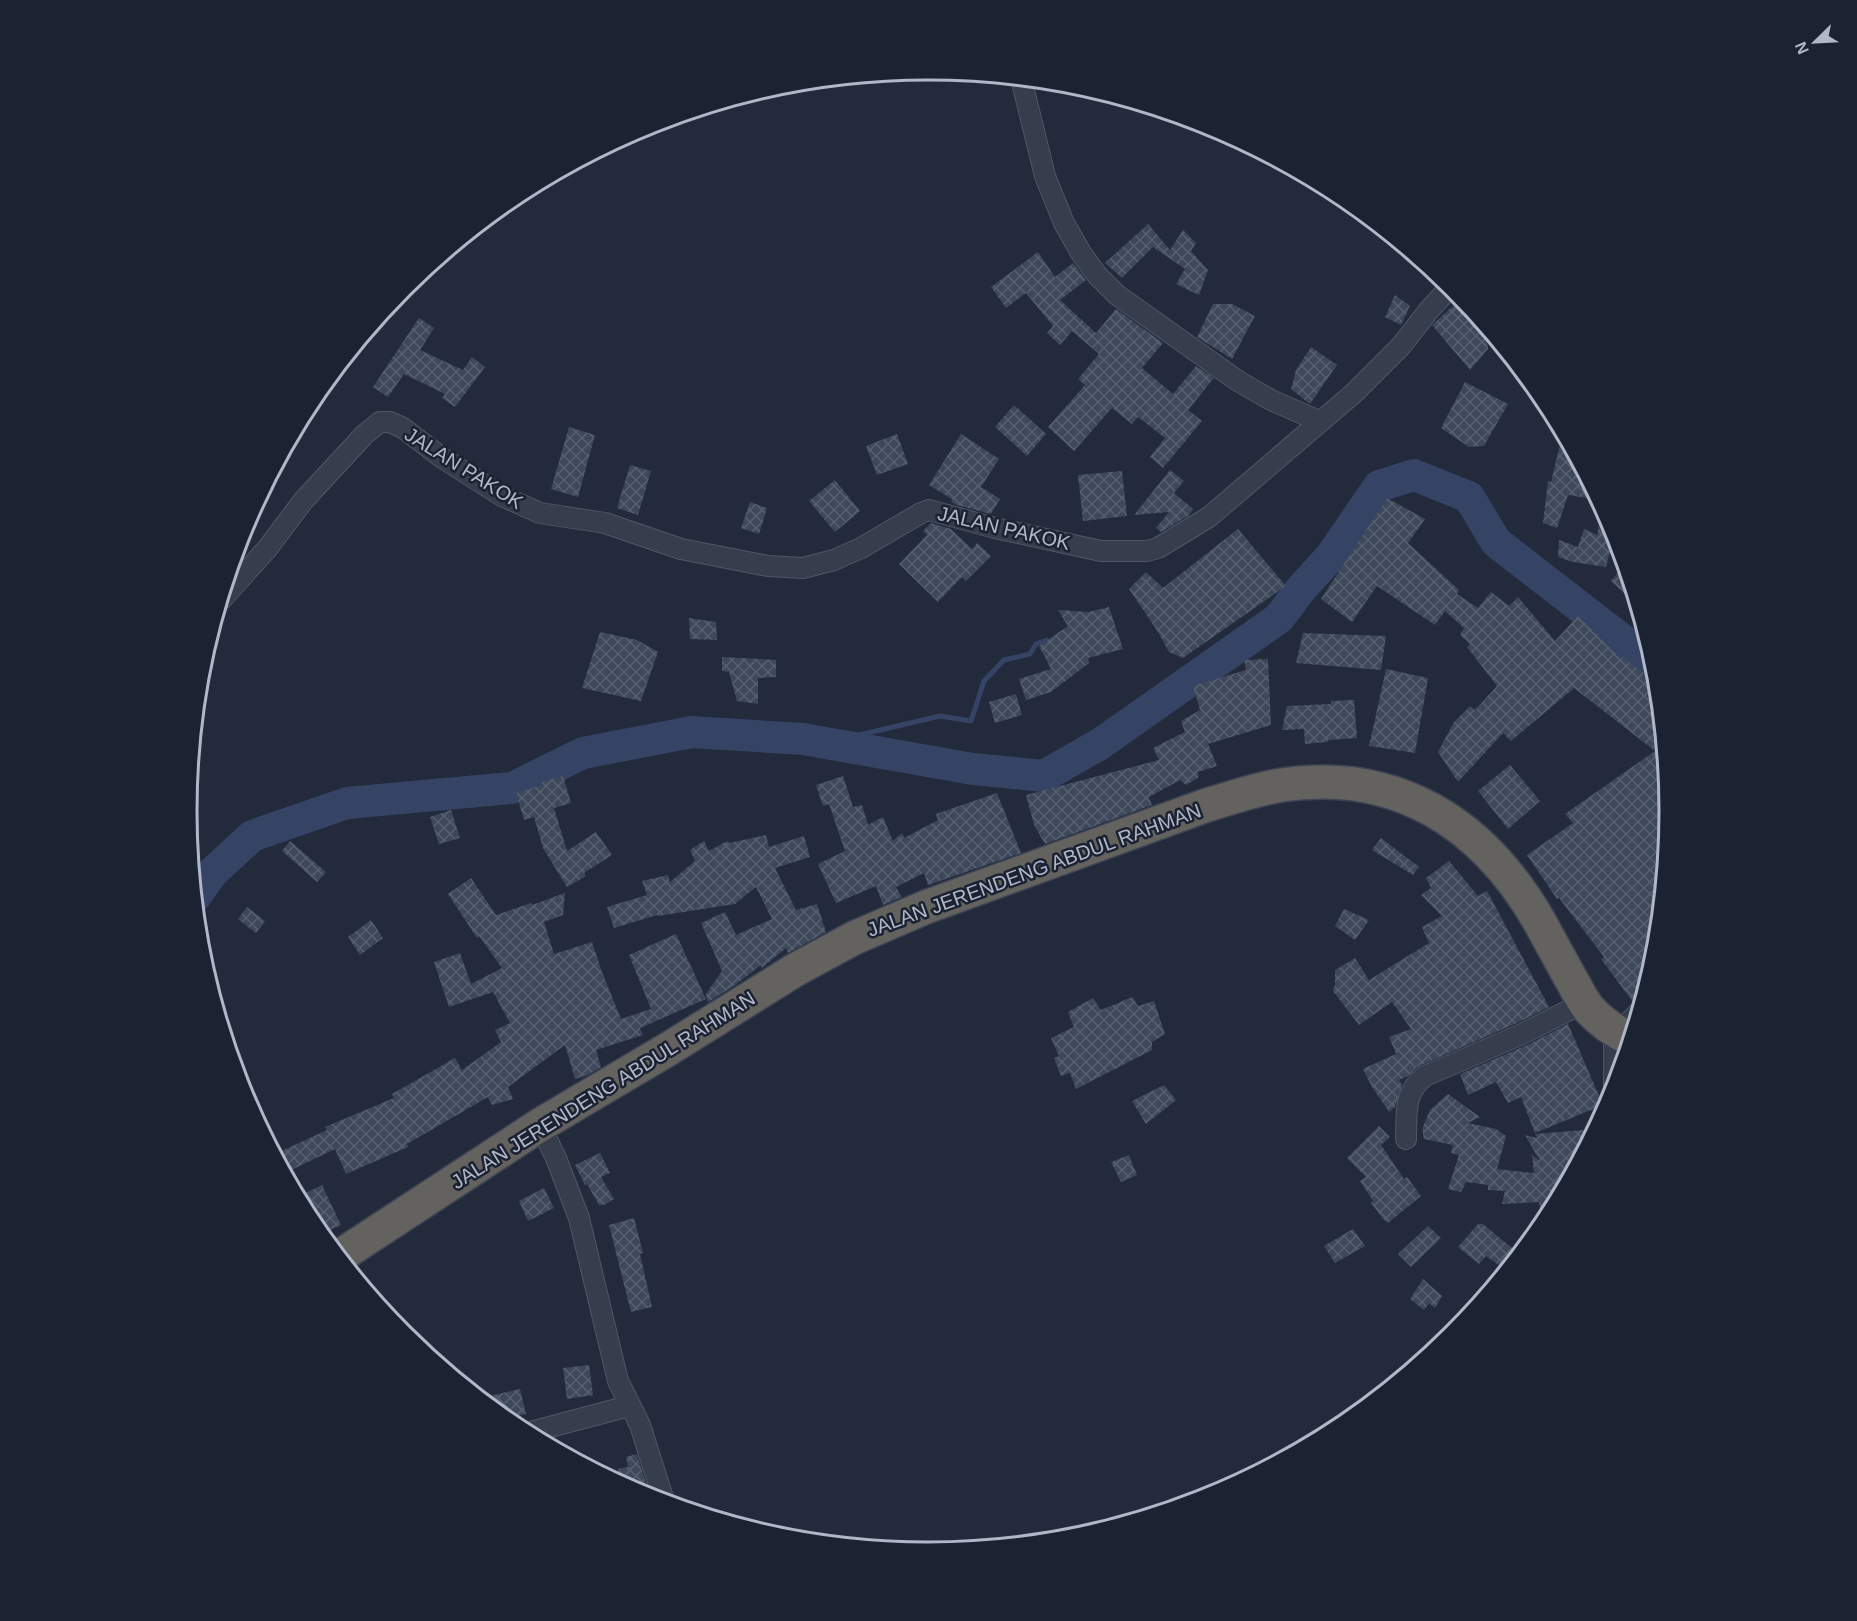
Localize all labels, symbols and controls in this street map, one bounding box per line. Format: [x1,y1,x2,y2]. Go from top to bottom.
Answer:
north arrow [1785,12,1845,72]
text: N [1792,39,1812,57]
street label: JALAN PAKOK [401,423,528,514]
street label: JALAN PAKOK [936,502,1073,554]
street label: JALAN JERENDENG ABDUL RAHMAN [864,799,1204,941]
street label: JALAN JERENDENG ABDUL RAHMAN [447,987,759,1193]

